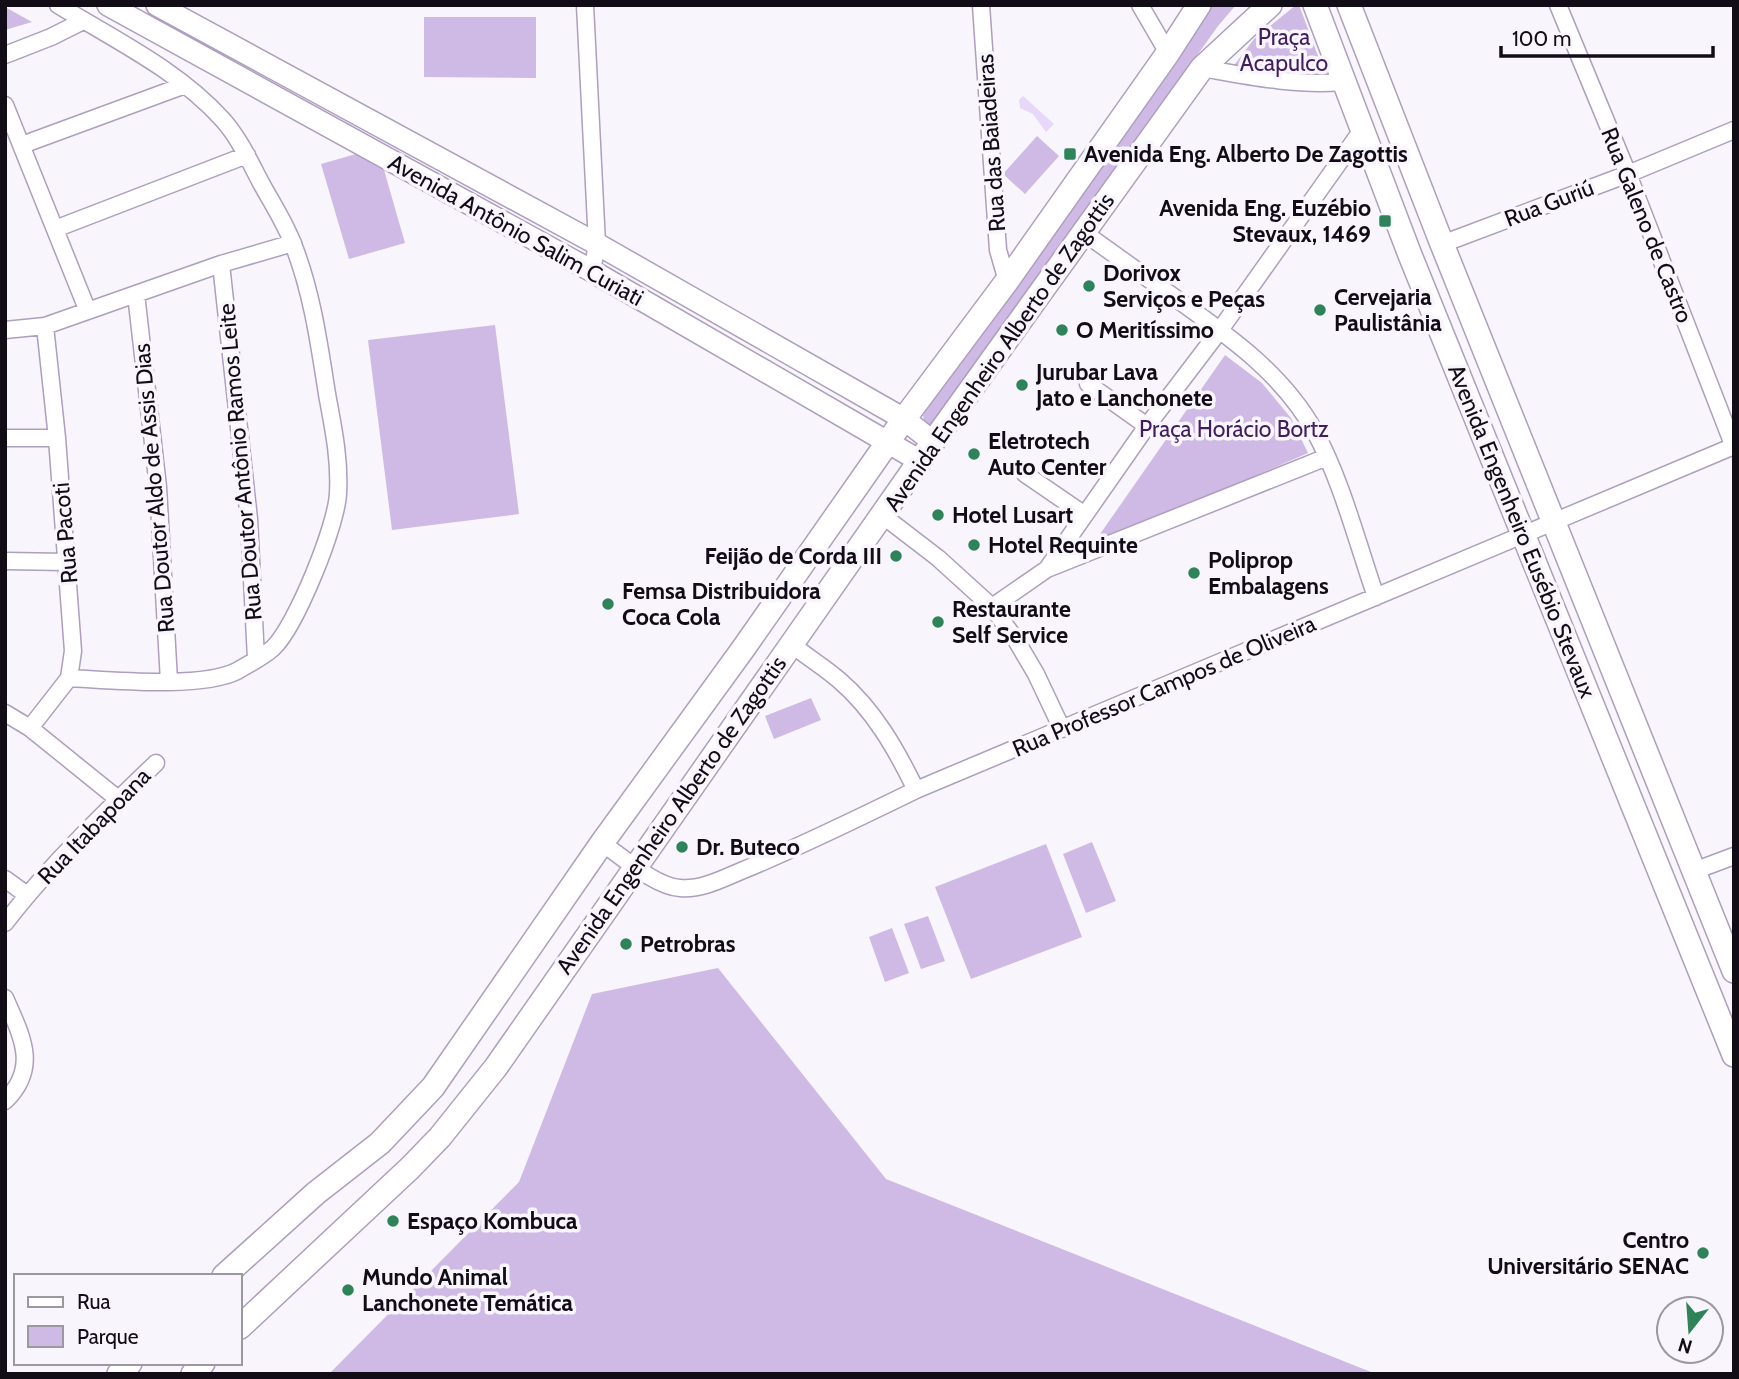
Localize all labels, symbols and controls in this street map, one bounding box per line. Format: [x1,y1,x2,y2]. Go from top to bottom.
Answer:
scale bar [1501,14,1713,58]
park label: Praça Acapulco [1240,23,1328,77]
text: 100 m [1512,26,1571,51]
street label: Rua das Baiadeiras [971,53,1011,233]
street label: Rua Galeno de Castro [1595,123,1699,327]
place label: Avenida Eng. Alberto De Zagottis [1084,140,1408,168]
marker: Avenida Eng. Alberto De Zagottis [1062,146,1078,162]
street label: Avenida Antônio Salim Curiati [384,148,648,312]
street label: Rua Guriú [1500,173,1598,233]
street label: Avenida Engenheiro Alberto de Zagottis [878,187,1120,517]
place label: Avenida Eng. Euzébio Stevaux, 1469 [1159,194,1371,248]
marker: Avenida Eng. Euzébio Stevaux, 1469 [1377,213,1393,229]
place label: Dorivox Serviços e Peças [1103,259,1265,313]
marker: Dorivox Serviços e Peças [1081,278,1097,294]
place label: Cervejaria Paulistânia [1334,283,1442,337]
street label: Rua Doutor Antônio Ramos Leite [212,302,268,622]
marker: Cervejaria Paulistânia [1312,302,1328,318]
place label: O Meritíssimo [1076,316,1214,344]
marker: O Meritíssimo [1054,322,1070,338]
street label: Rua Doutor Aldo de Assis Dias [127,342,181,634]
place label: Jurubar Lava Jato e Lanchonete [1035,358,1213,412]
street label: Avenida Engenheiro Eusébio Stevaux [1442,360,1602,702]
marker: Jurubar Lava Jato e Lanchonete [1014,377,1030,393]
park label: Praça Horácio Bortz [1139,415,1329,443]
place label: Eletrotech Auto Center [988,427,1107,481]
marker: Eletrotech Auto Center [966,446,982,462]
street label: Rua Pacoti [47,481,83,585]
place label: Hotel Lusart [952,501,1073,529]
marker: Hotel Lusart [930,507,946,523]
place label: Hotel Requinte [988,531,1138,559]
marker: Hotel Requinte [966,537,982,553]
place label: Feijão de Corda III [704,542,882,570]
place label: Poliprop Embalagens [1208,546,1329,600]
marker: Feijão de Corda III [888,548,904,564]
marker: Poliprop Embalagens [1186,565,1202,581]
place label: Femsa Distribuidora Coca Cola [622,577,821,631]
place label: Restaurante Self Service [952,595,1071,649]
marker: Femsa Distribuidora Coca Cola [600,596,616,612]
street label: Rua Professor Campos de Oliveira [1008,609,1320,763]
marker: Restaurante Self Service [930,614,946,630]
street label: Avenida Engenheiro Alberto de Zagottis [550,650,792,980]
street label: Rua Itabapoana [32,762,156,890]
place label: Dr. Buteco [696,833,800,861]
marker: Dr. Buteco [674,839,690,855]
place label: Petrobras [640,930,736,958]
marker: Petrobras [618,936,634,952]
place label: Espaço Kombuca [407,1207,578,1235]
marker: Espaço Kombuca [385,1213,401,1229]
place label: Centro Universitário SENAC [1487,1226,1689,1280]
marker: Centro Universitário SENAC [1695,1245,1711,1261]
place label: Mundo Animal Lanchonete Temática [362,1263,573,1317]
legend [14,1274,242,1365]
marker: Mundo Animal Lanchonete Temática [340,1282,356,1298]
text: Rua [77,1289,111,1314]
north arrow [1655,1295,1725,1365]
text: Parque [77,1324,139,1349]
text: N [1675,1333,1695,1359]

